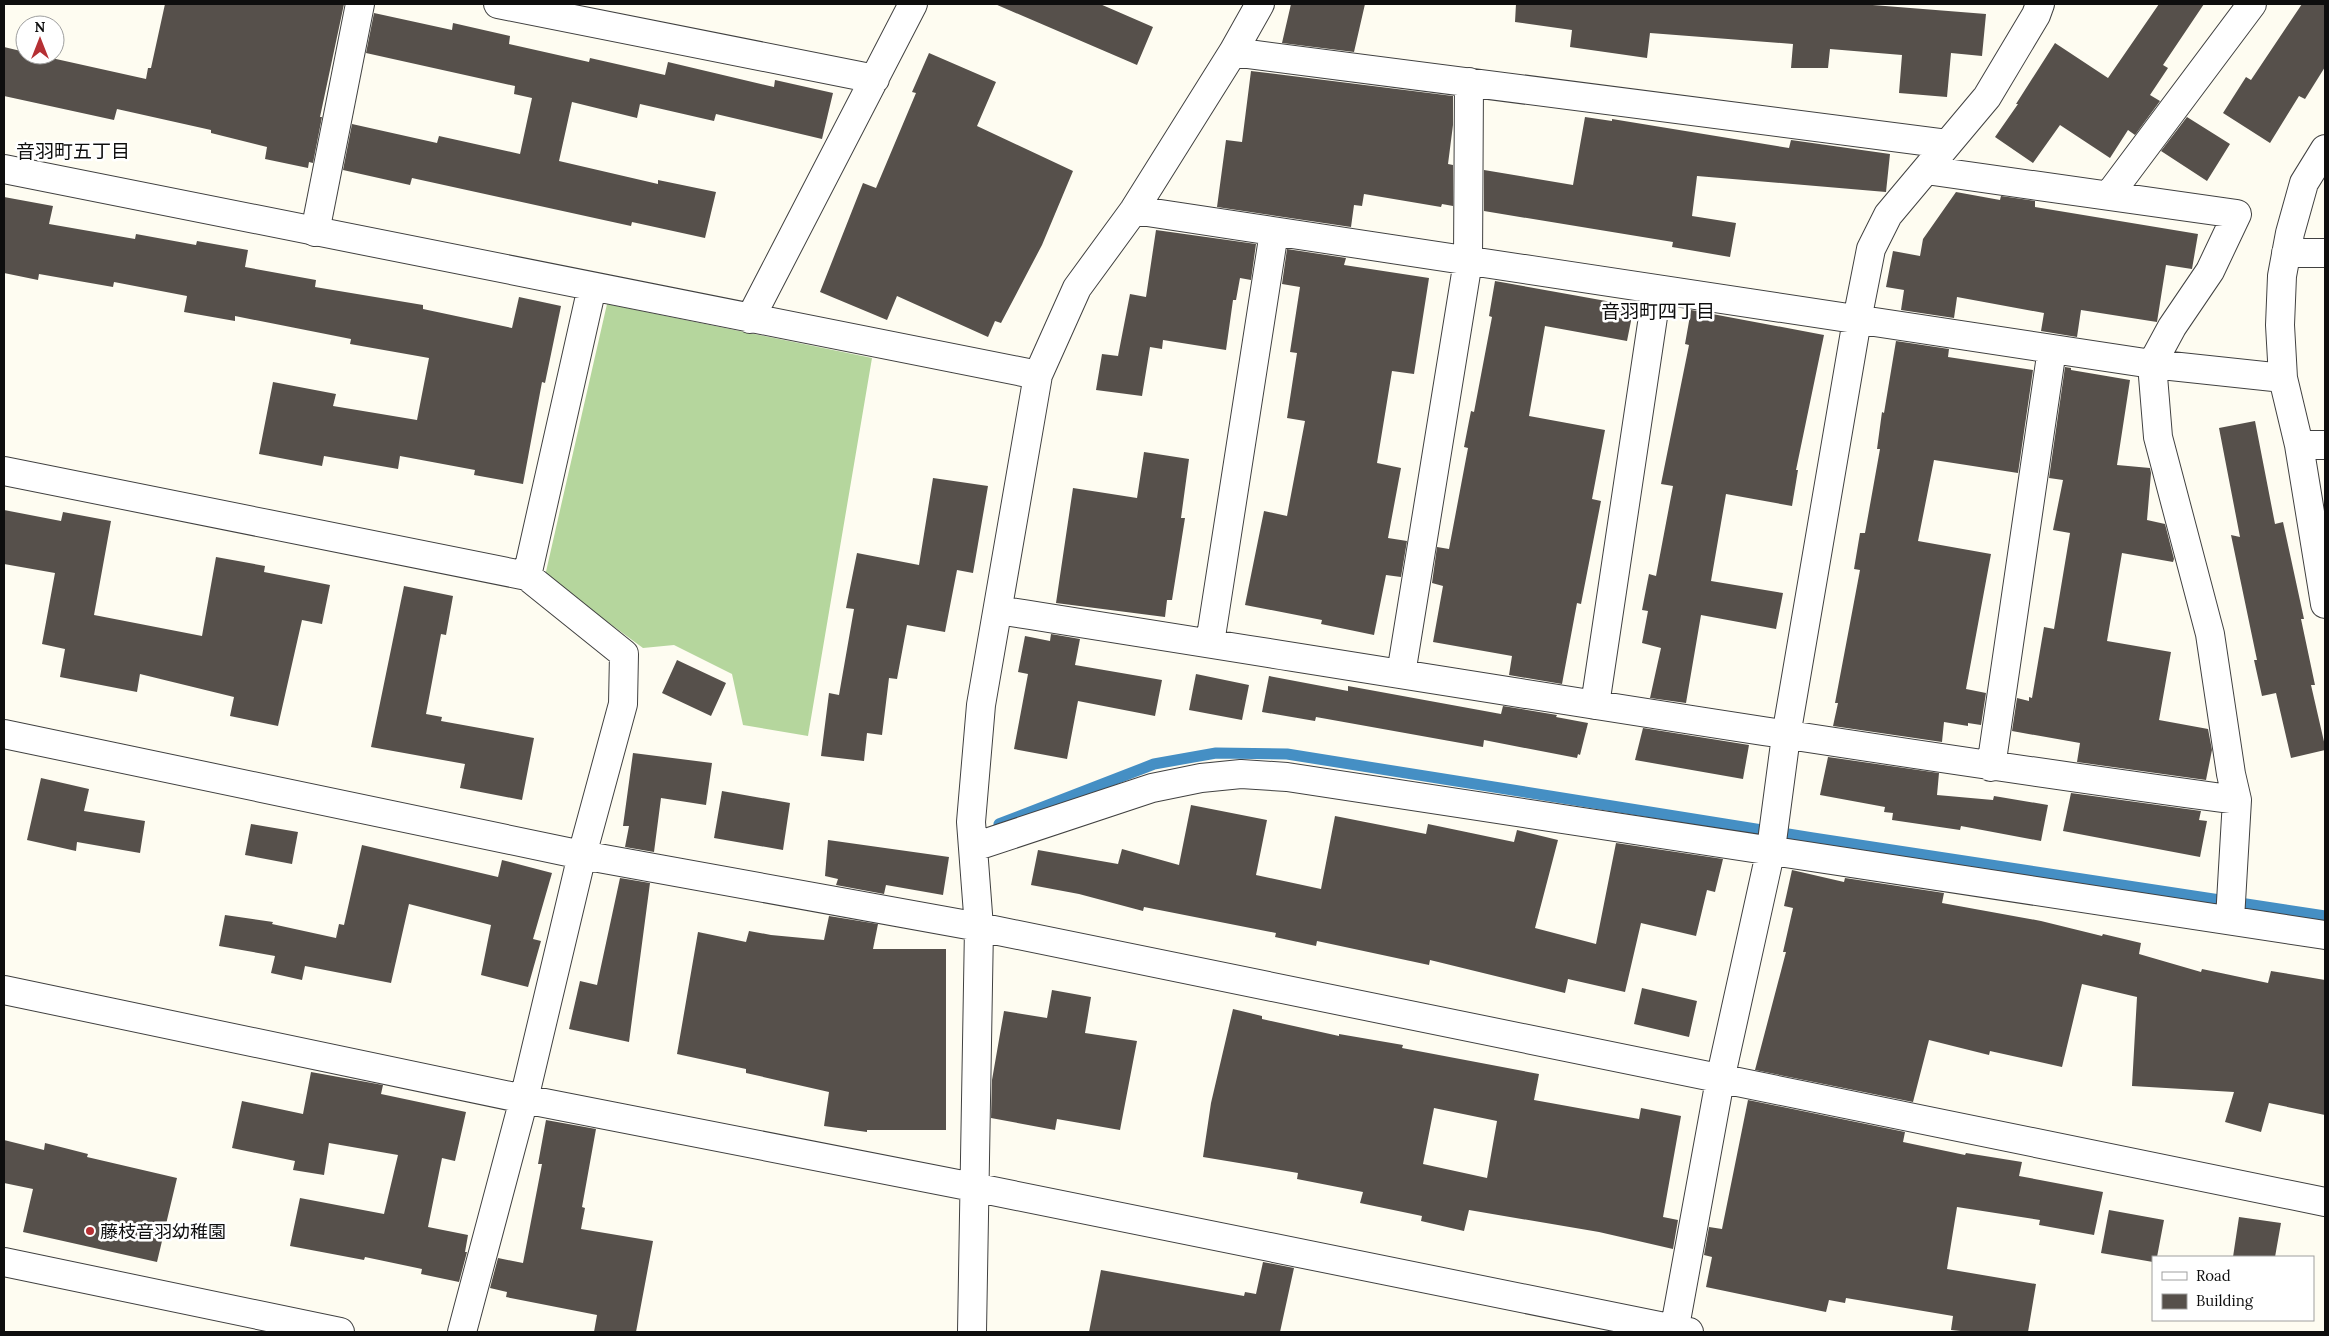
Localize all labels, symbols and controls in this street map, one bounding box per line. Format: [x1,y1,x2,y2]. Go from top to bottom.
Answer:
north arrow [15,15,65,65]
text: N [35,18,46,36]
district label: 音羽町五丁目 [16,139,130,163]
district label: 音羽町四丁目 [1601,299,1715,323]
place label: 藤枝音羽幼稚園 [100,1220,226,1243]
marker: 藤枝音羽幼稚園 [84,1225,96,1237]
legend [2152,1256,2314,1321]
text: Road [2196,1266,2231,1285]
text: Building [2196,1291,2254,1310]

